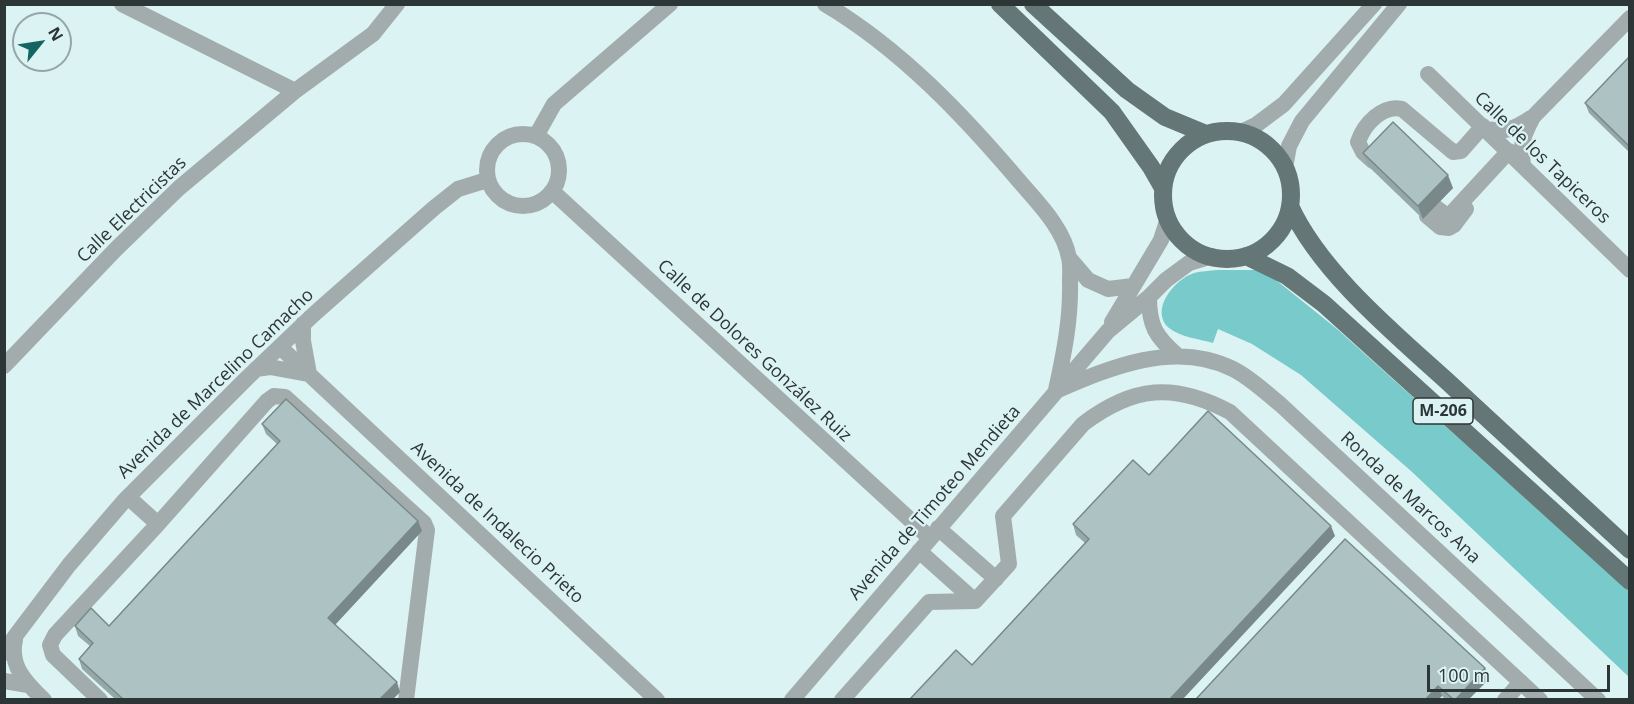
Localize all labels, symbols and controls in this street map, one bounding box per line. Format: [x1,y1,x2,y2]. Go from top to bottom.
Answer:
north arrow [12,12,72,72]
text: N [43,23,69,45]
street label: Calle de los Tapiceros [1470,88,1614,228]
street label: Calle Electricistas [73,152,191,268]
street label: Calle de Dolores González Ruiz [653,255,855,447]
street label: Avenida de Marcelino Camacho [114,285,318,483]
road number: M-206 [1413,398,1473,424]
street label: Avenida de Timoteo Mendieta [845,401,1025,605]
street label: Ronda de Marcos Ana [1336,428,1484,568]
street label: Avenida de Indalecio Prieto [406,437,588,609]
scale bar [1430,653,1613,691]
text: 100 m [1438,663,1490,687]

